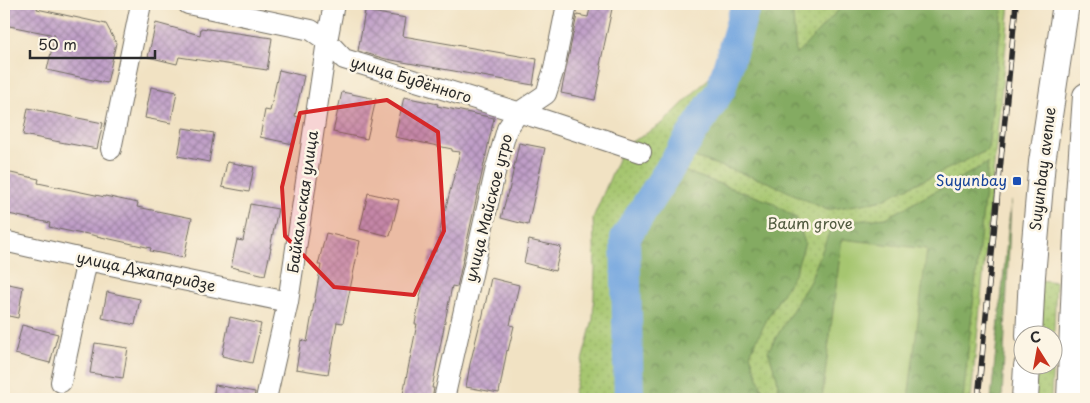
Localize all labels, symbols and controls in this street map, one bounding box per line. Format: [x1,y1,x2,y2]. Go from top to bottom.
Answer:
scale bar [30,28,155,60]
text: 50 m [38,32,77,55]
street label: улица Будённого [348,49,475,108]
street label: Suyunbay avenue [1023,106,1061,232]
street label: Байкальская улица [280,128,323,275]
street label: улица Майское утро [458,131,517,284]
place label: Suyunbay [936,168,1007,191]
marker: Suyunbay [1011,175,1023,187]
park label: Baum grove [767,211,853,234]
street label: улица Джапаридзе [75,245,218,296]
text: С [1028,325,1043,348]
north arrow [1012,326,1062,376]

